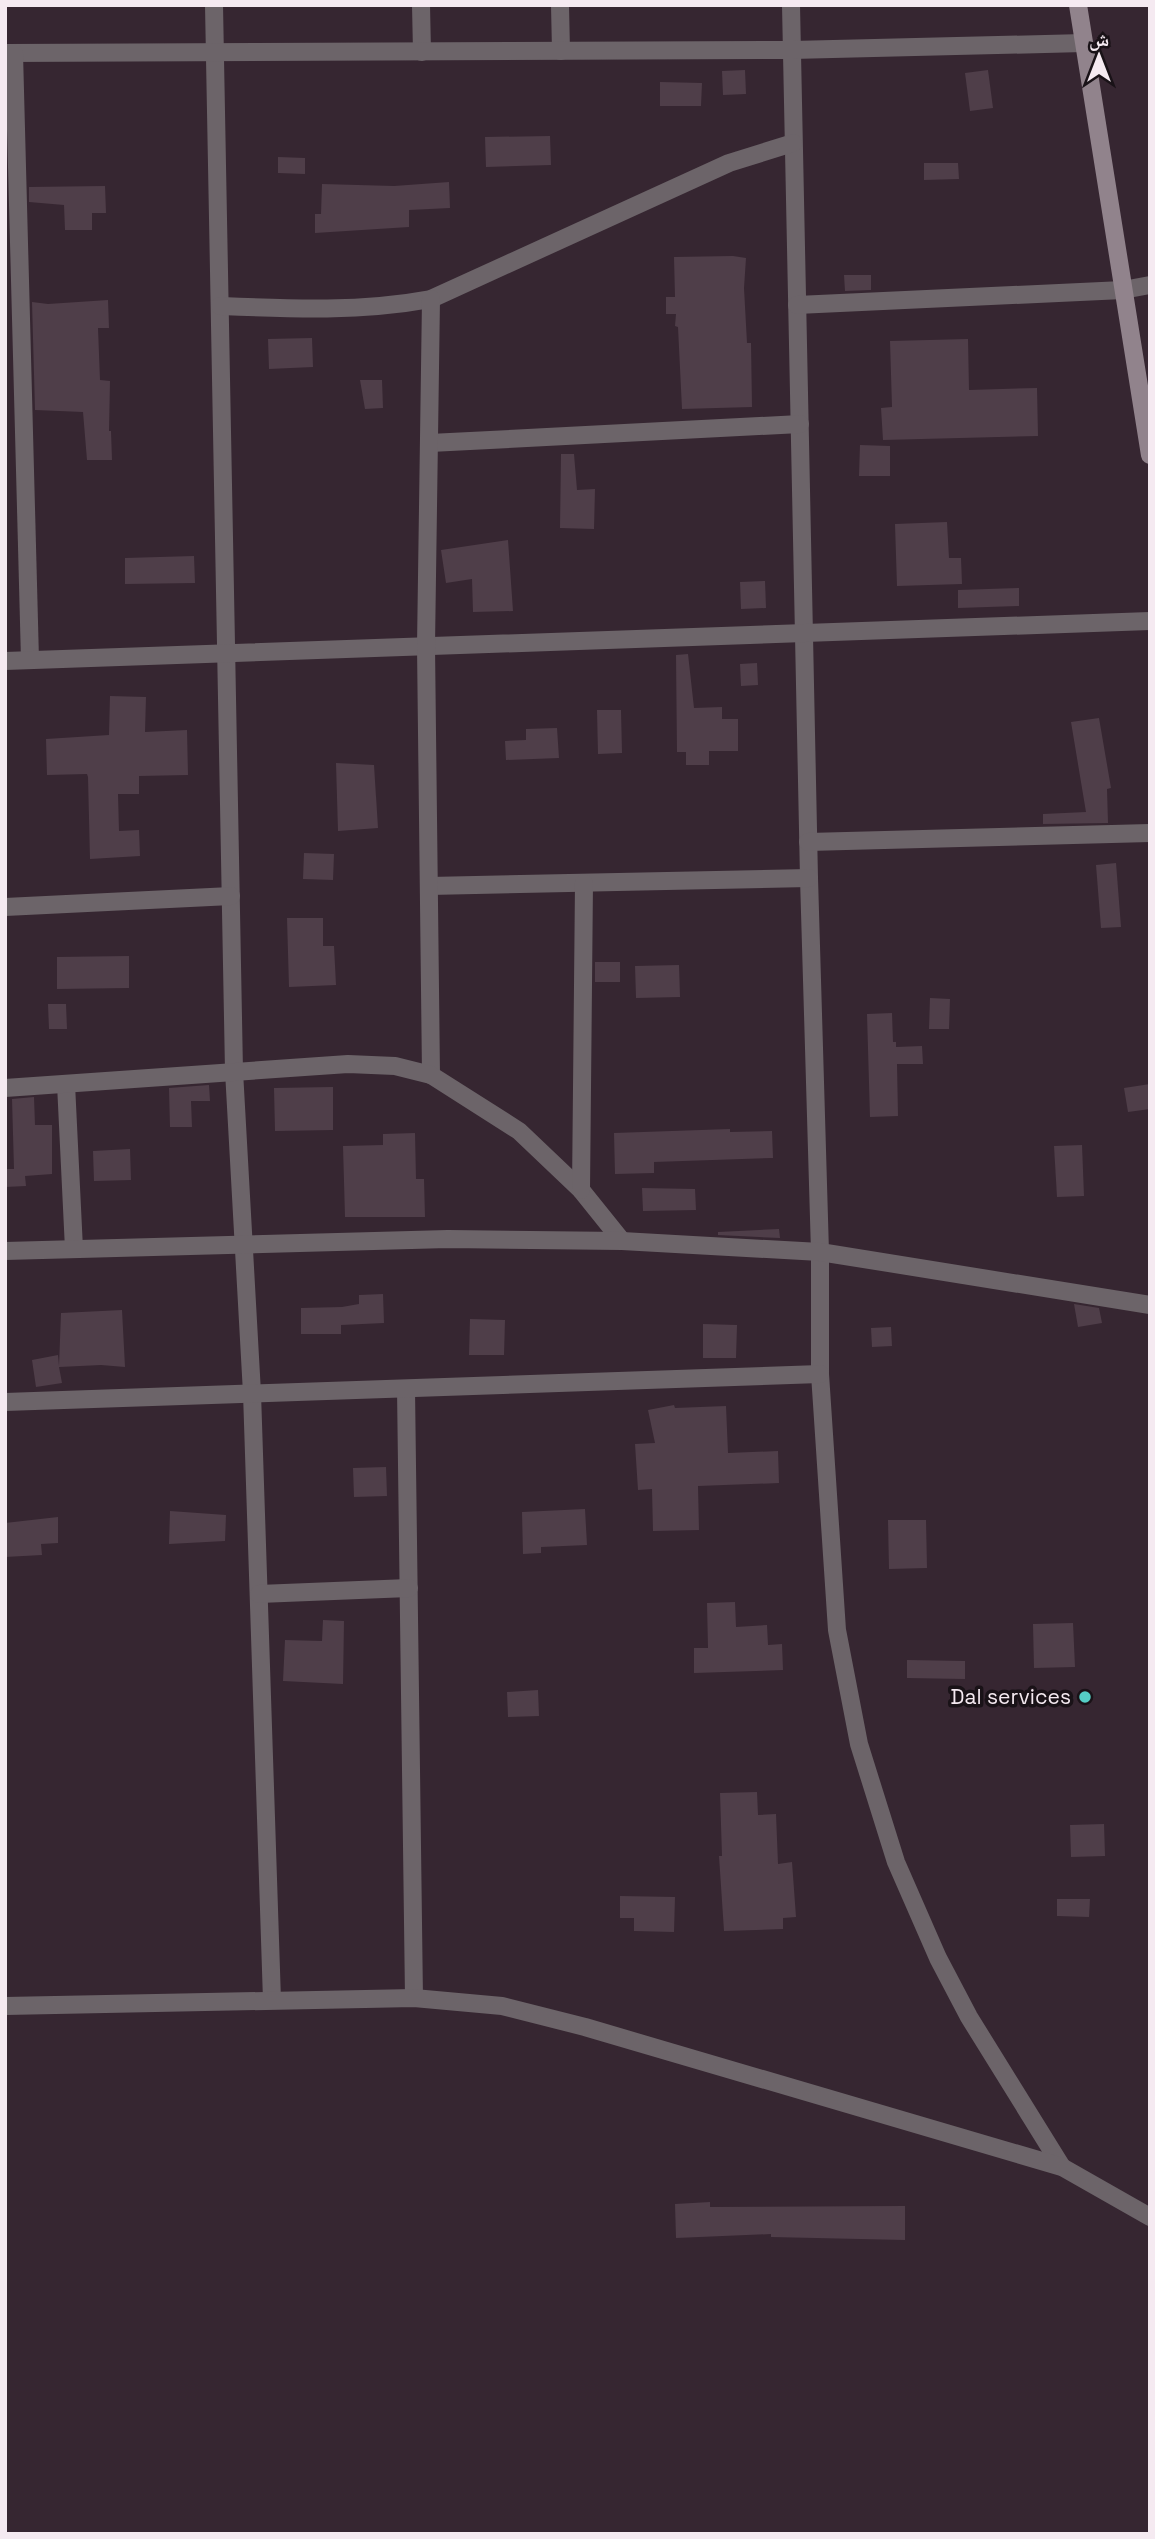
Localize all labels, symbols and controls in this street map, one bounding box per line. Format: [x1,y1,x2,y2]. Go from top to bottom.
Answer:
north arrow [1064,21,1134,91]
text: ش [1089,27,1109,52]
place label: Dal services [951,1683,1071,1710]
marker: Dal services [1077,1689,1093,1705]

